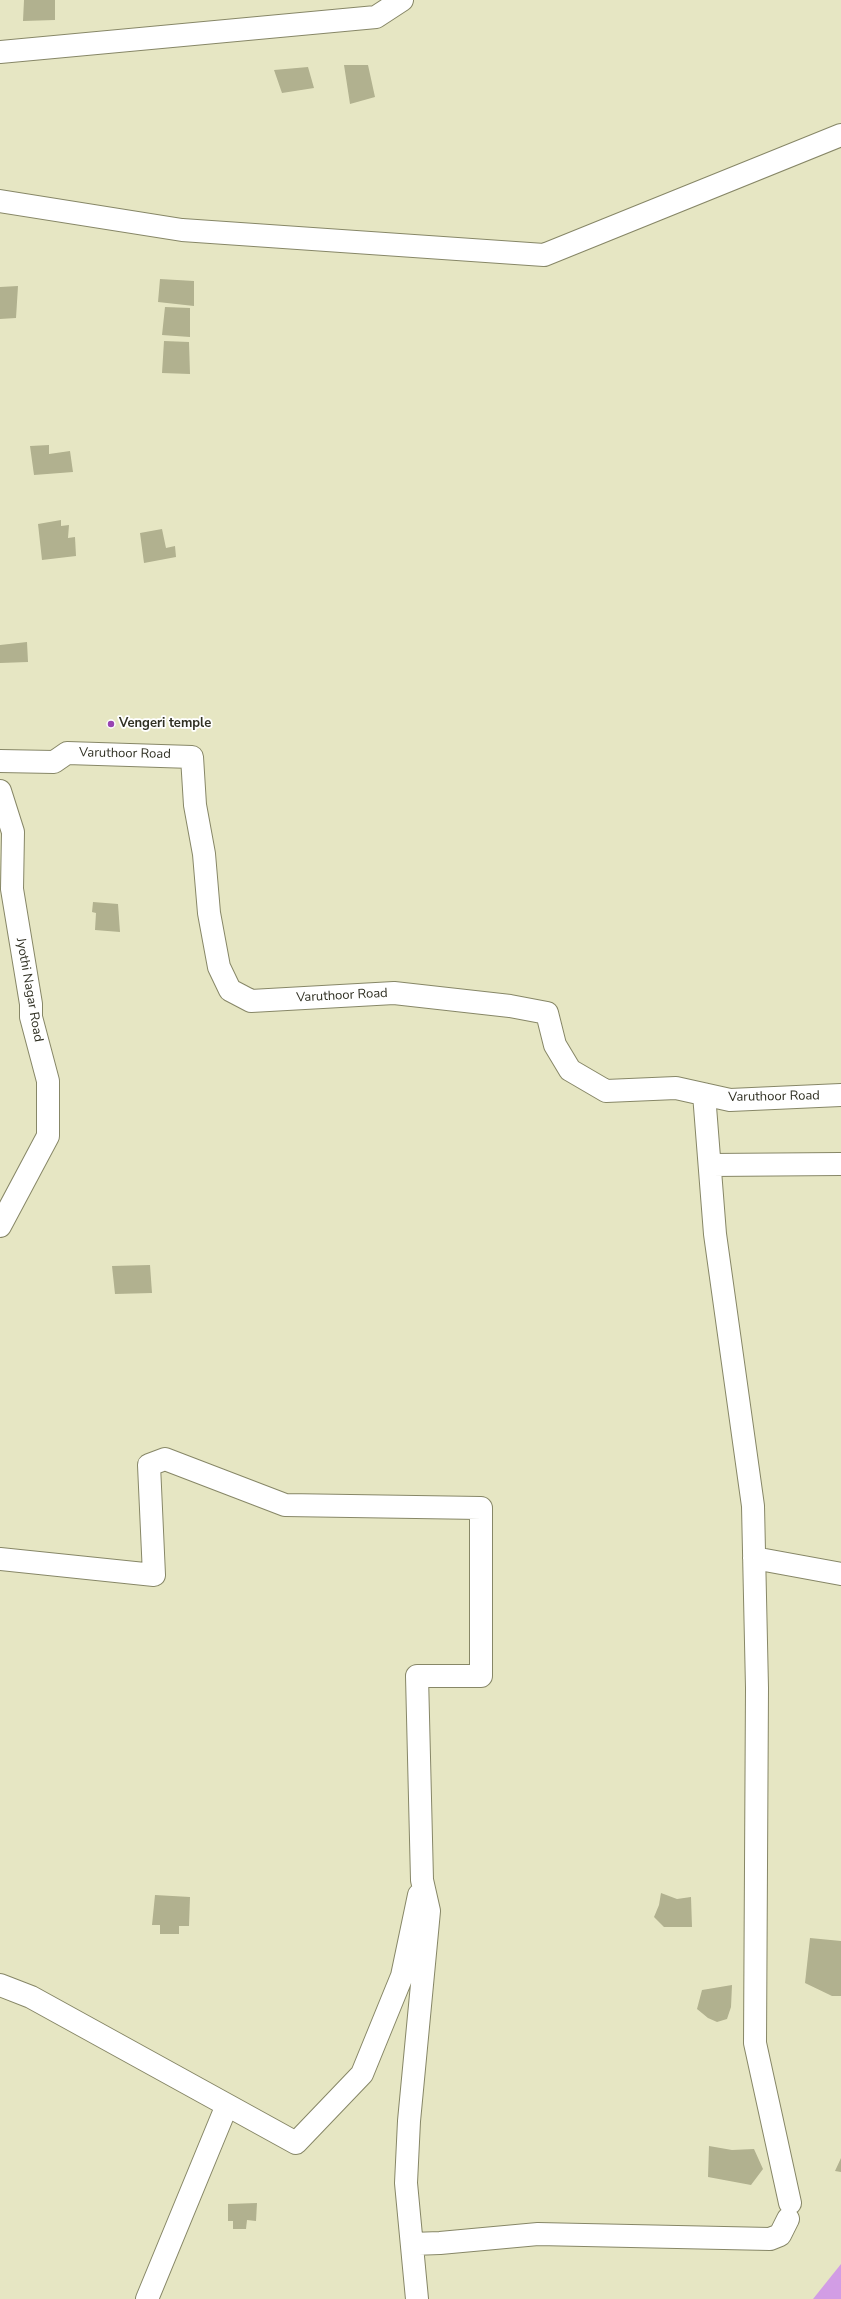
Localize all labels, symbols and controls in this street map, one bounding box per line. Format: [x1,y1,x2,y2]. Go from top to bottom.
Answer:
place label: Vengeri temple [119,716,211,732]
marker: Vengeri temple [106,719,116,729]
street label: Varuthoor Road [79,745,171,763]
street label: Jyothi Nagar Road [12,937,46,1043]
street label: Varuthoor Road [296,986,388,1006]
street label: Varuthoor Road [728,1088,820,1106]

